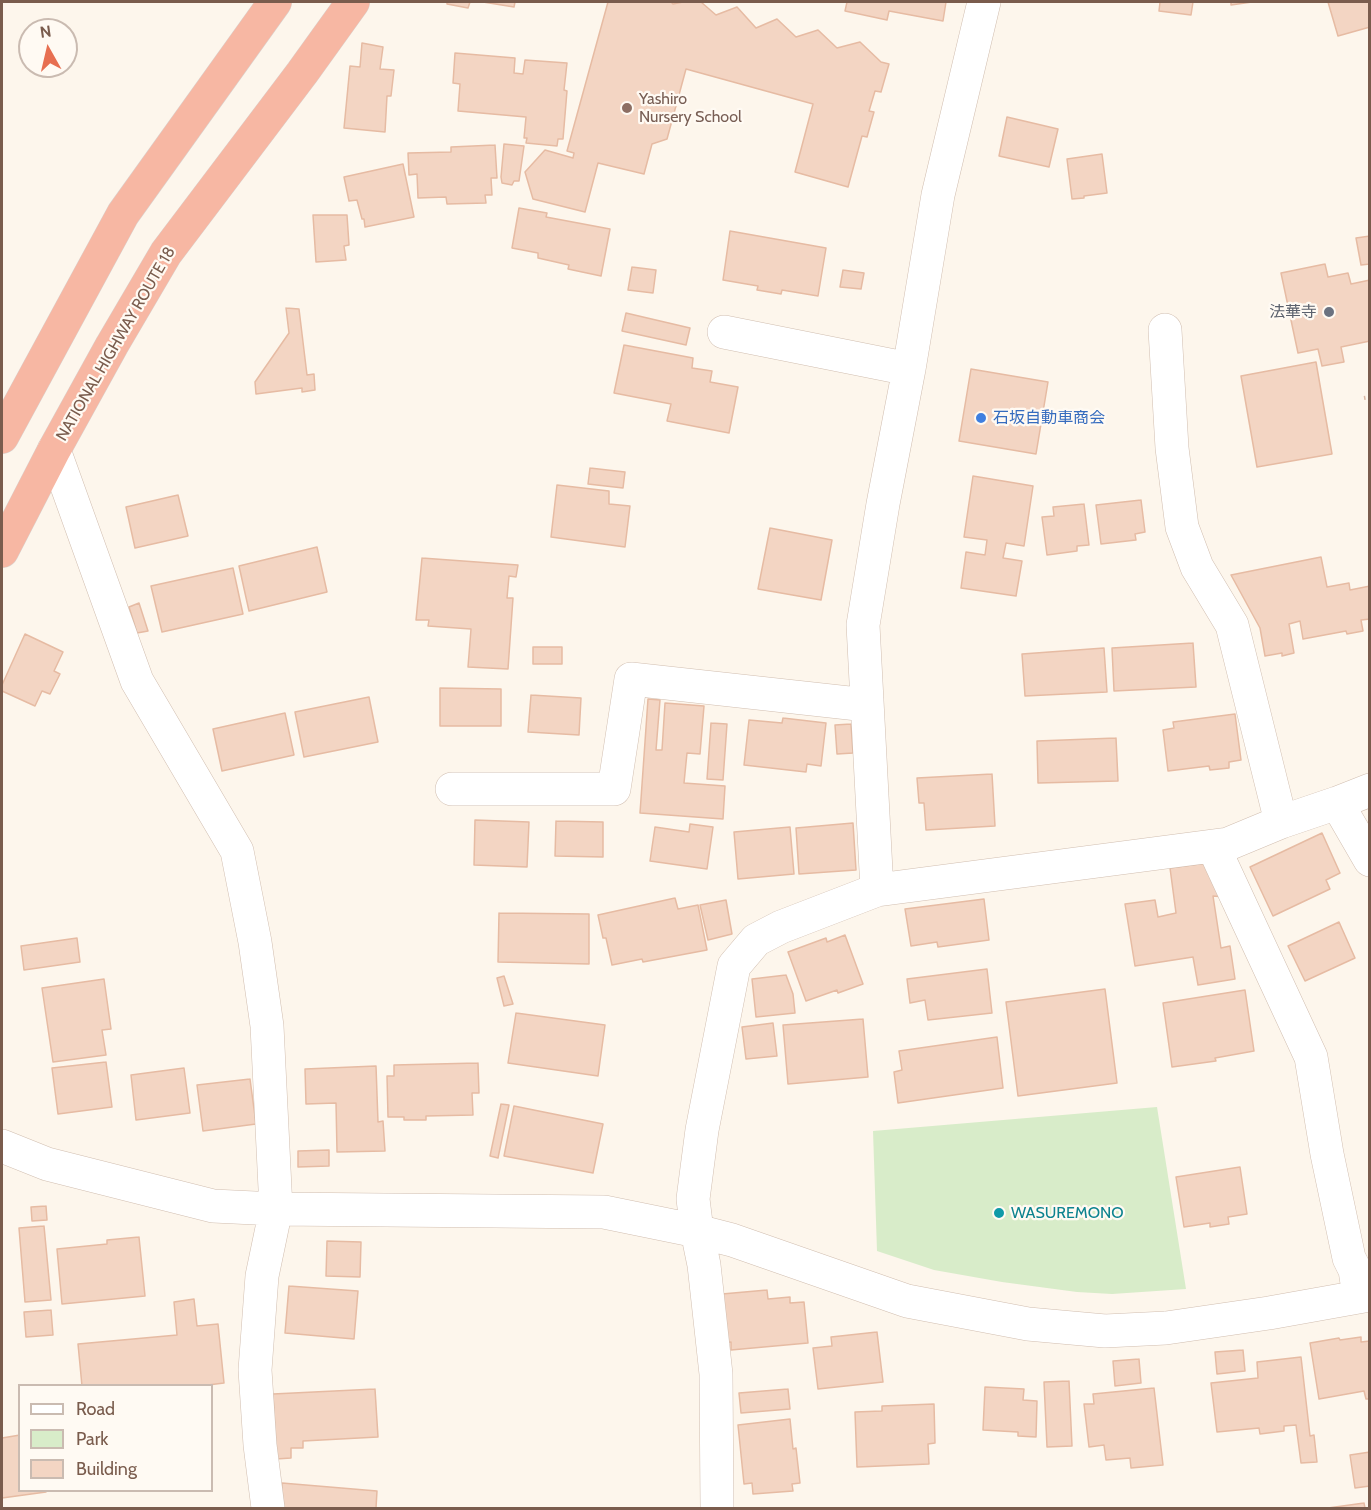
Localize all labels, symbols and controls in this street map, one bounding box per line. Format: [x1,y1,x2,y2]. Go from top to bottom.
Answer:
north arrow [18,18,78,78]
text: N [39,21,53,42]
place label: Yashiro Nursery School [639,89,742,127]
marker: Yashiro Nursery School [620,101,634,115]
street label: NATIONAL HIGHWAY ROUTE 18 [52,244,180,444]
place label: 法華寺 [1269,302,1317,322]
marker: 法華寺 [1322,305,1336,319]
place label: 石坂自動車商会 [993,408,1105,428]
marker: 石坂自動車商会 [974,411,988,425]
place label: WASUREMONO [1011,1203,1124,1223]
marker: WASUREMONO [992,1206,1006,1220]
legend [18,1384,213,1492]
text: Road [76,1398,115,1420]
text: Park [76,1428,108,1450]
text: Building [76,1458,137,1480]

